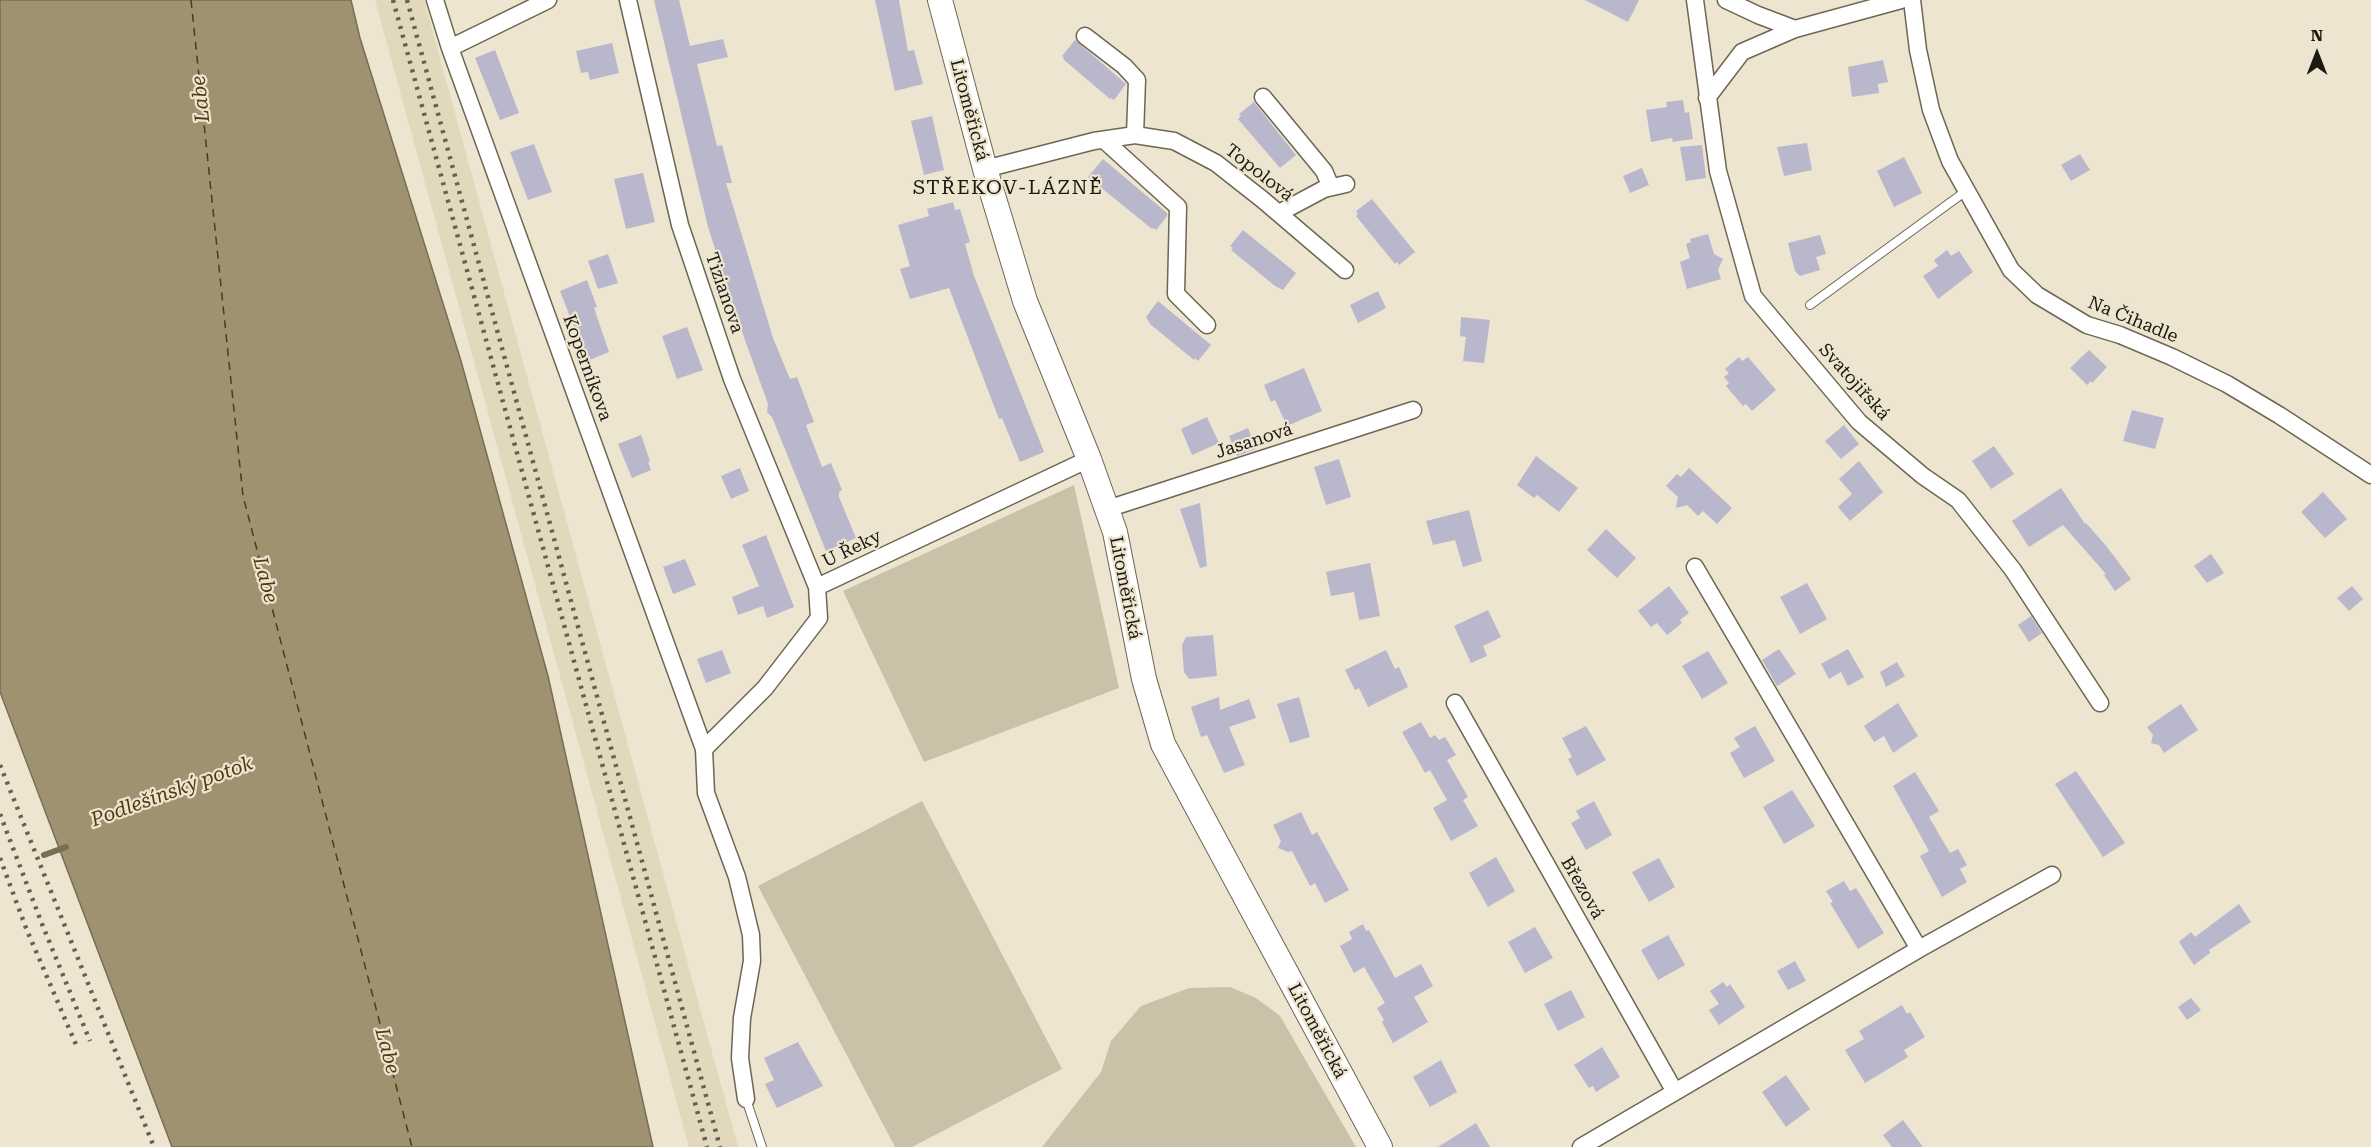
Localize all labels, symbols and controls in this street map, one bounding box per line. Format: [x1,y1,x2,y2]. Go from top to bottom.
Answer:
north arrow [2287,24,2347,84]
text: N [2311,26,2323,45]
street label: Litoměřická [945,57,993,163]
water label: Labe [187,75,215,123]
street label: Topolová [1221,140,1297,206]
district label: STŘEKOV-LÁZNĚ [913,176,1103,200]
street label: Tizianova [700,250,748,336]
street label: Na Čihadle [2085,292,2181,348]
street label: Koperníkova [558,312,616,424]
street label: Svatojiřská [1814,339,1894,425]
street label: Jasanová [1213,418,1295,464]
street label: U Řeky [819,526,885,572]
street label: Litoměřická [1104,535,1146,641]
water label: Labe [247,554,283,606]
water label: Podlešínský potok [88,752,256,832]
street label: Březová [1556,853,1608,923]
street label: Litoměřická [1283,980,1351,1082]
water label: Labe [369,1025,405,1077]

